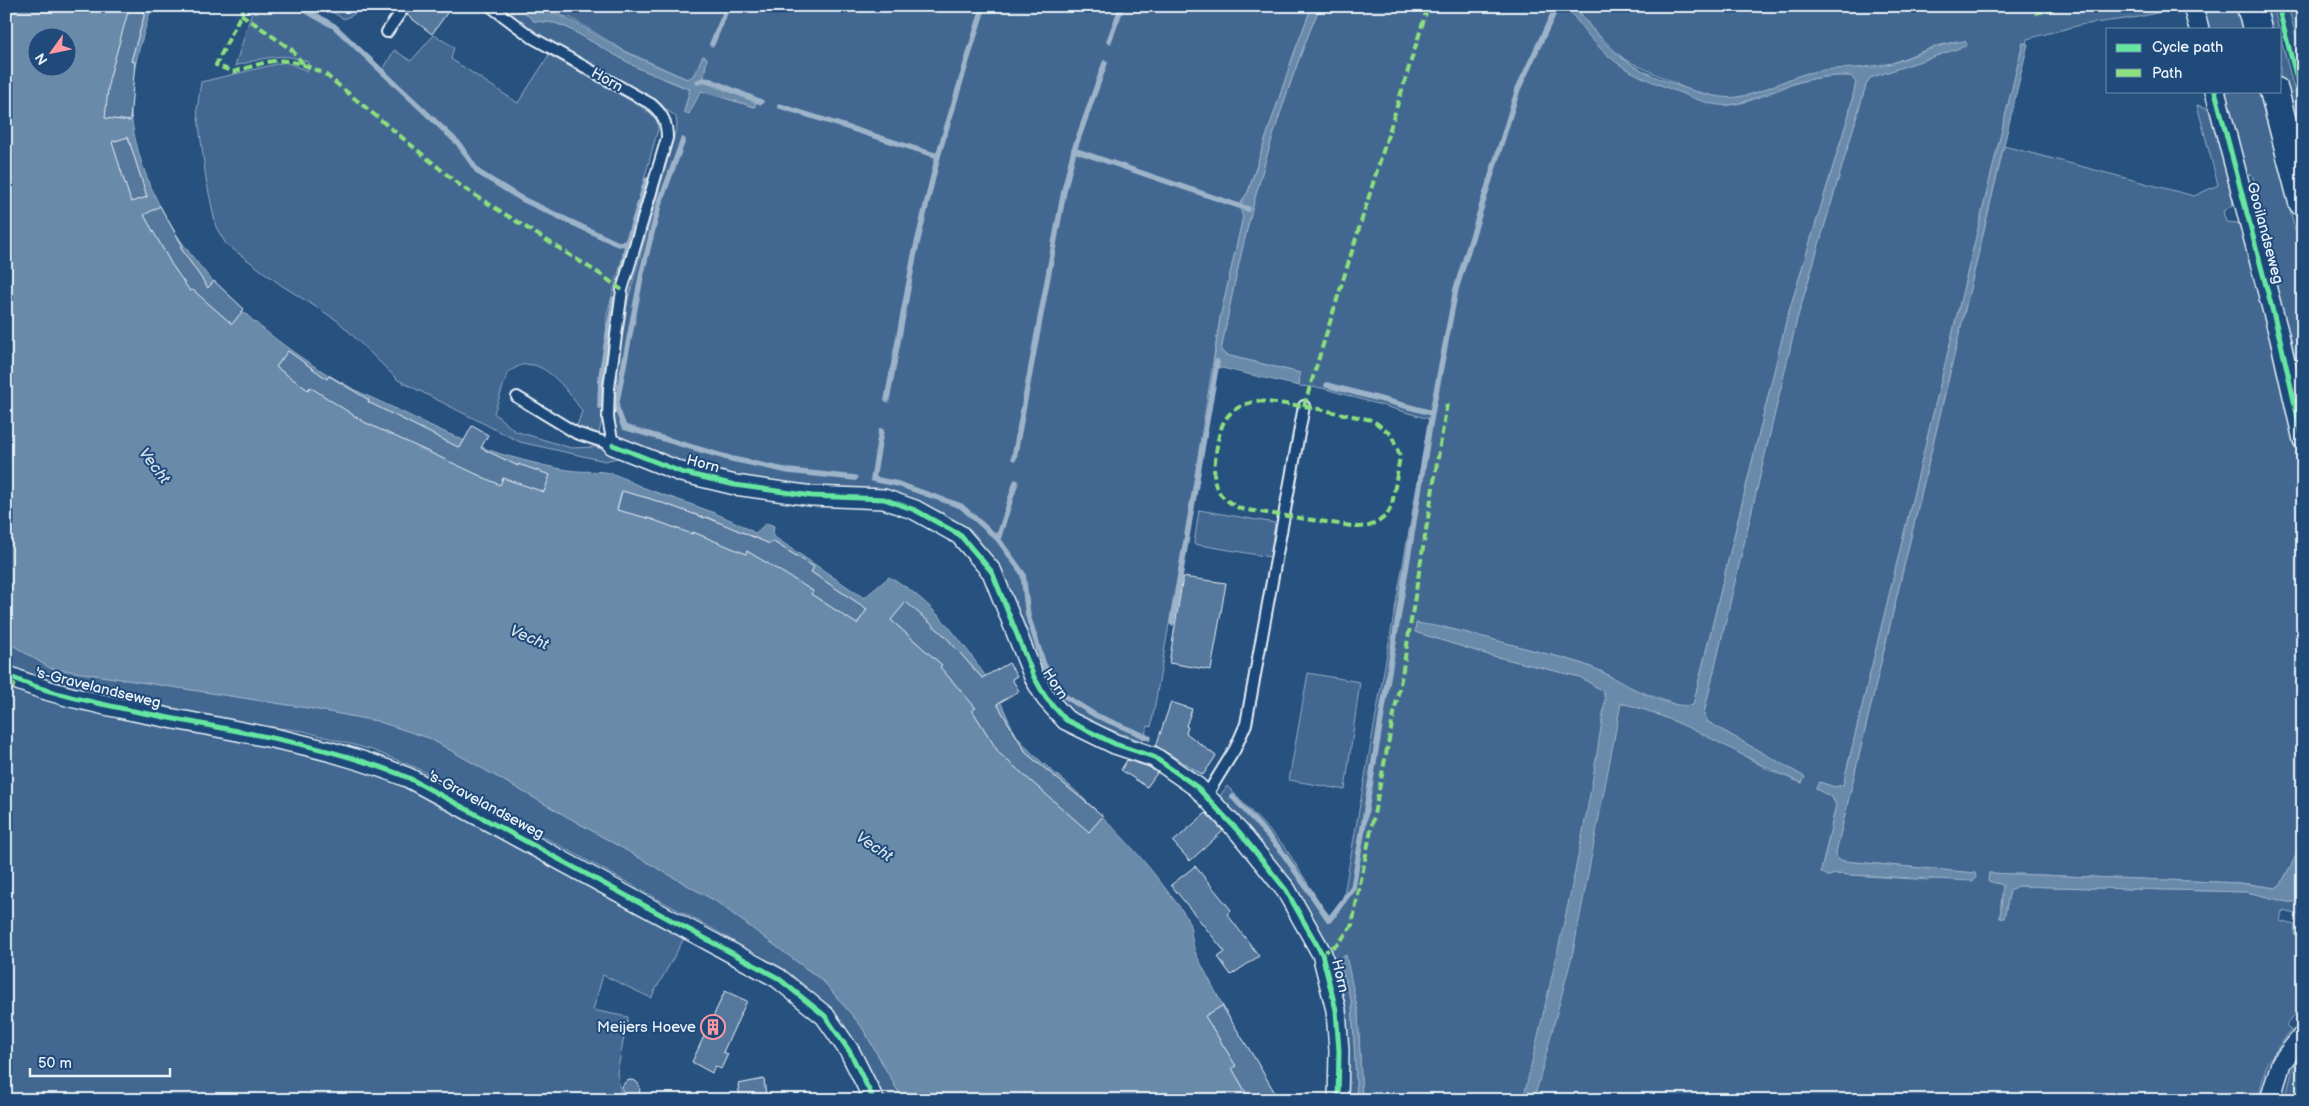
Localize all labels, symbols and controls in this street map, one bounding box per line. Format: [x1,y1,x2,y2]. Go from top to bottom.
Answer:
north arrow [28,28,78,78]
legend [2106,28,2282,92]
text: Cycle path [2152,38,2223,57]
text: N [32,50,52,68]
street label: Horn [588,64,626,96]
text: Path [2152,64,2182,83]
street label: Gooilandseweg [2242,180,2288,286]
water label: Vecht [134,444,174,489]
street label: Horn [684,451,722,477]
water label: Vecht [507,621,552,655]
street label: 's-Gravelandseweg [33,663,163,713]
street label: Horn [1038,665,1072,703]
street label: 's-Gravelandseweg [425,766,547,844]
water label: Vecht [852,828,897,867]
street label: Horn [1327,958,1353,994]
building icon: Meijers Hoeve [700,1014,726,1040]
place label: Meijers Hoeve [597,1018,696,1037]
scale bar [30,1046,170,1078]
text: 50 m [38,1054,72,1073]

